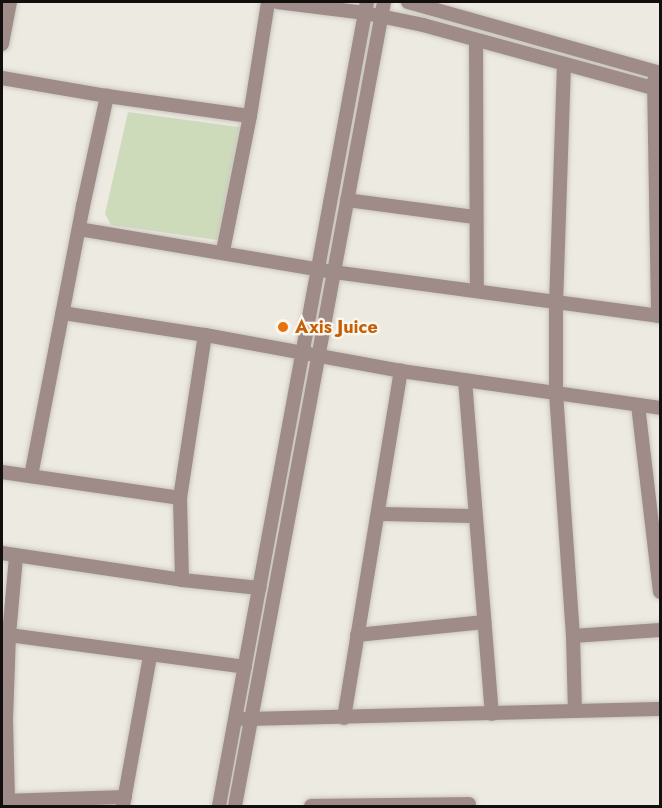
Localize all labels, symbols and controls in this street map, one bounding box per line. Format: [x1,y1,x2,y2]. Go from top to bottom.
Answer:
place label: Axis Juice [295,316,378,338]
marker: Axis Juice [276,320,290,334]

